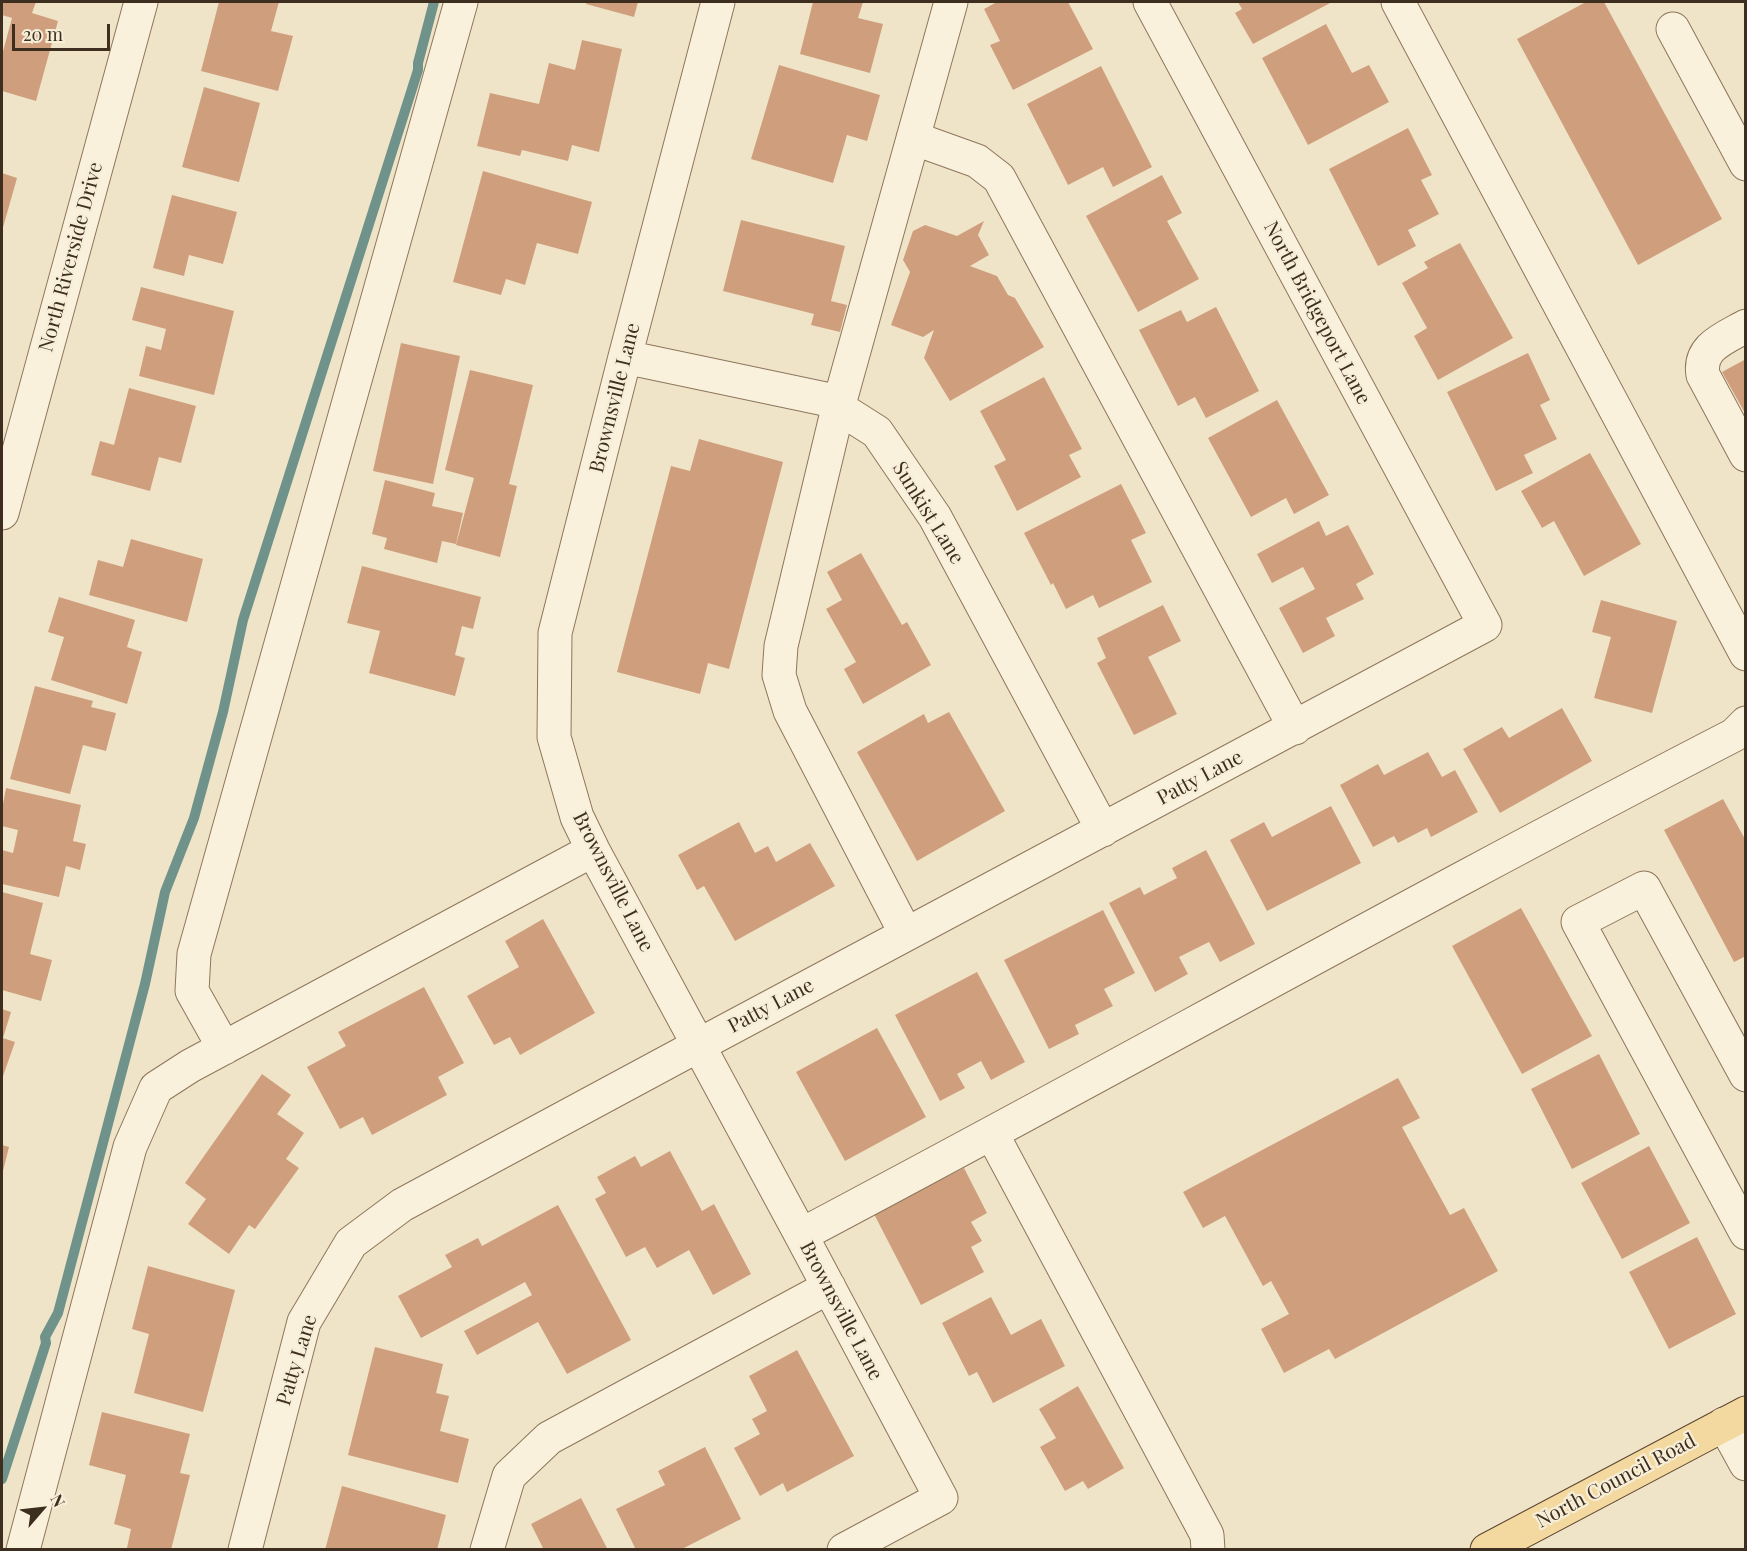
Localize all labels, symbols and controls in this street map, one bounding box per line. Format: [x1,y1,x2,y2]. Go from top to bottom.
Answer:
scale bar [15,12,112,50]
text: 20 m [23,22,63,46]
street label: North Riverside Drive [34,160,108,354]
street label: North Bridgeport Lane [1259,217,1375,409]
street label: Brownsville Lane [585,321,645,475]
street label: Sunkist Lane [887,457,969,569]
street label: Patty Lane [1153,745,1247,811]
street label: Brownsville Lane [567,808,659,956]
street label: Patty Lane [724,973,818,1039]
street label: Brownsville Lane [794,1238,888,1384]
street label: Patty Lane [272,1312,322,1408]
street label: North Council Road [1532,1429,1700,1533]
north arrow [12,1479,72,1539]
text: N [46,1490,70,1510]

